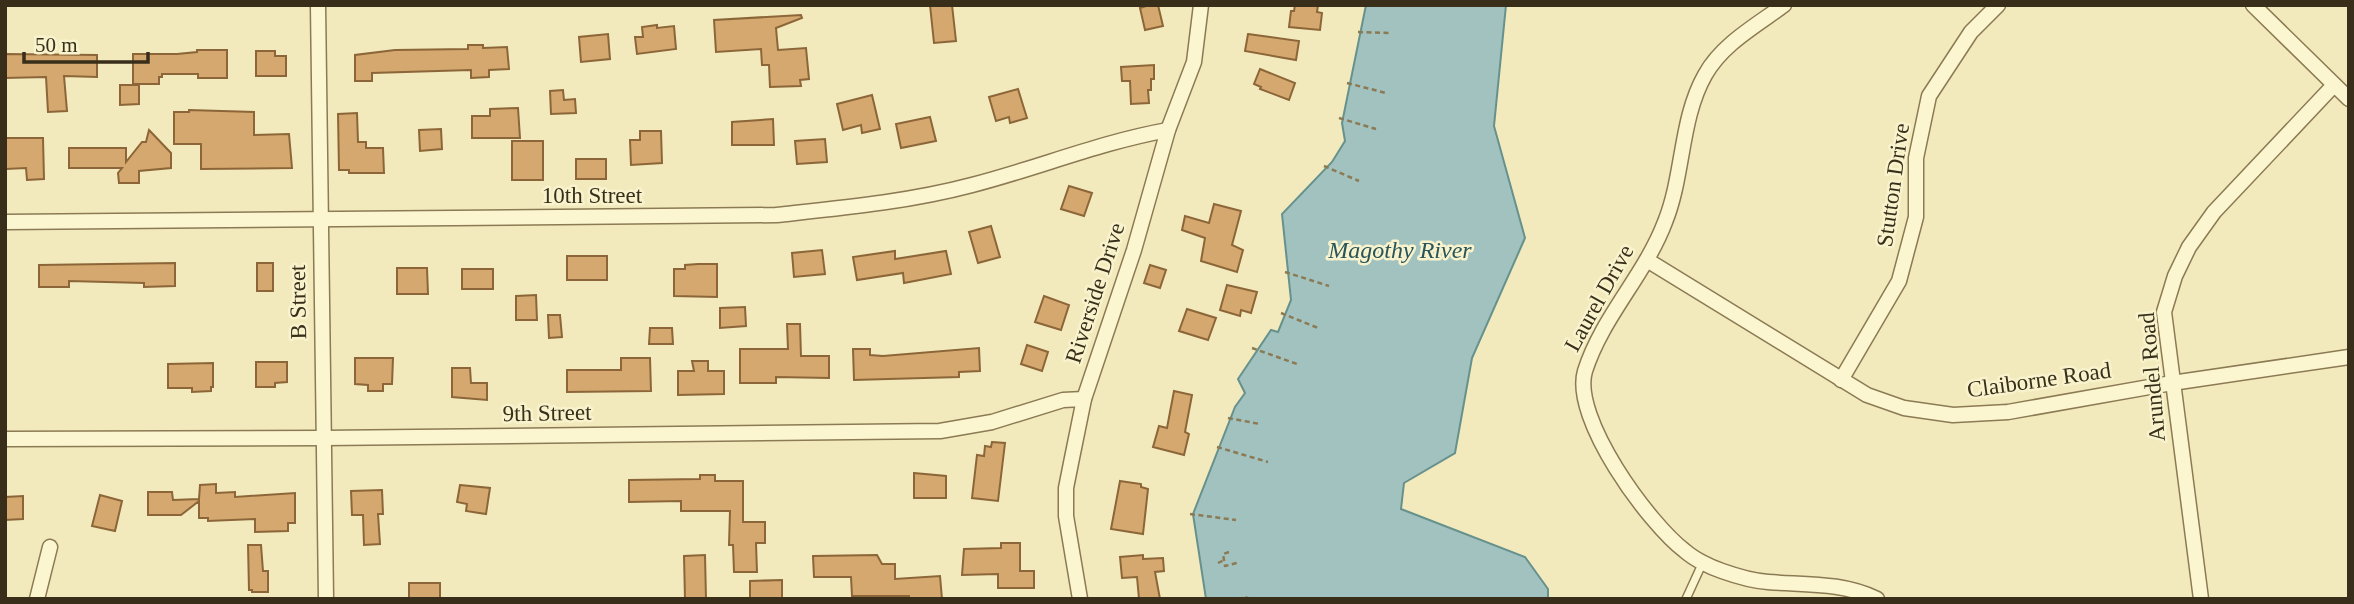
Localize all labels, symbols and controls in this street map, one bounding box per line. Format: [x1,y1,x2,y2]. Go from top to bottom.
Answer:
scale bar [24,21,149,65]
text: 50 m [35,33,78,57]
street label: Stutton Drive [1872,122,1914,248]
street label: 10th Street [542,183,643,208]
street label: Riverside Drive [1061,220,1129,366]
water label: Magothy River [1327,237,1472,263]
street label: Laurel Drive [1559,240,1639,356]
street label: B Street [285,264,311,340]
street label: Arundel Road [2134,311,2170,443]
street label: Claiborne Road [1965,357,2113,402]
street label: 9th Street [502,400,592,426]

